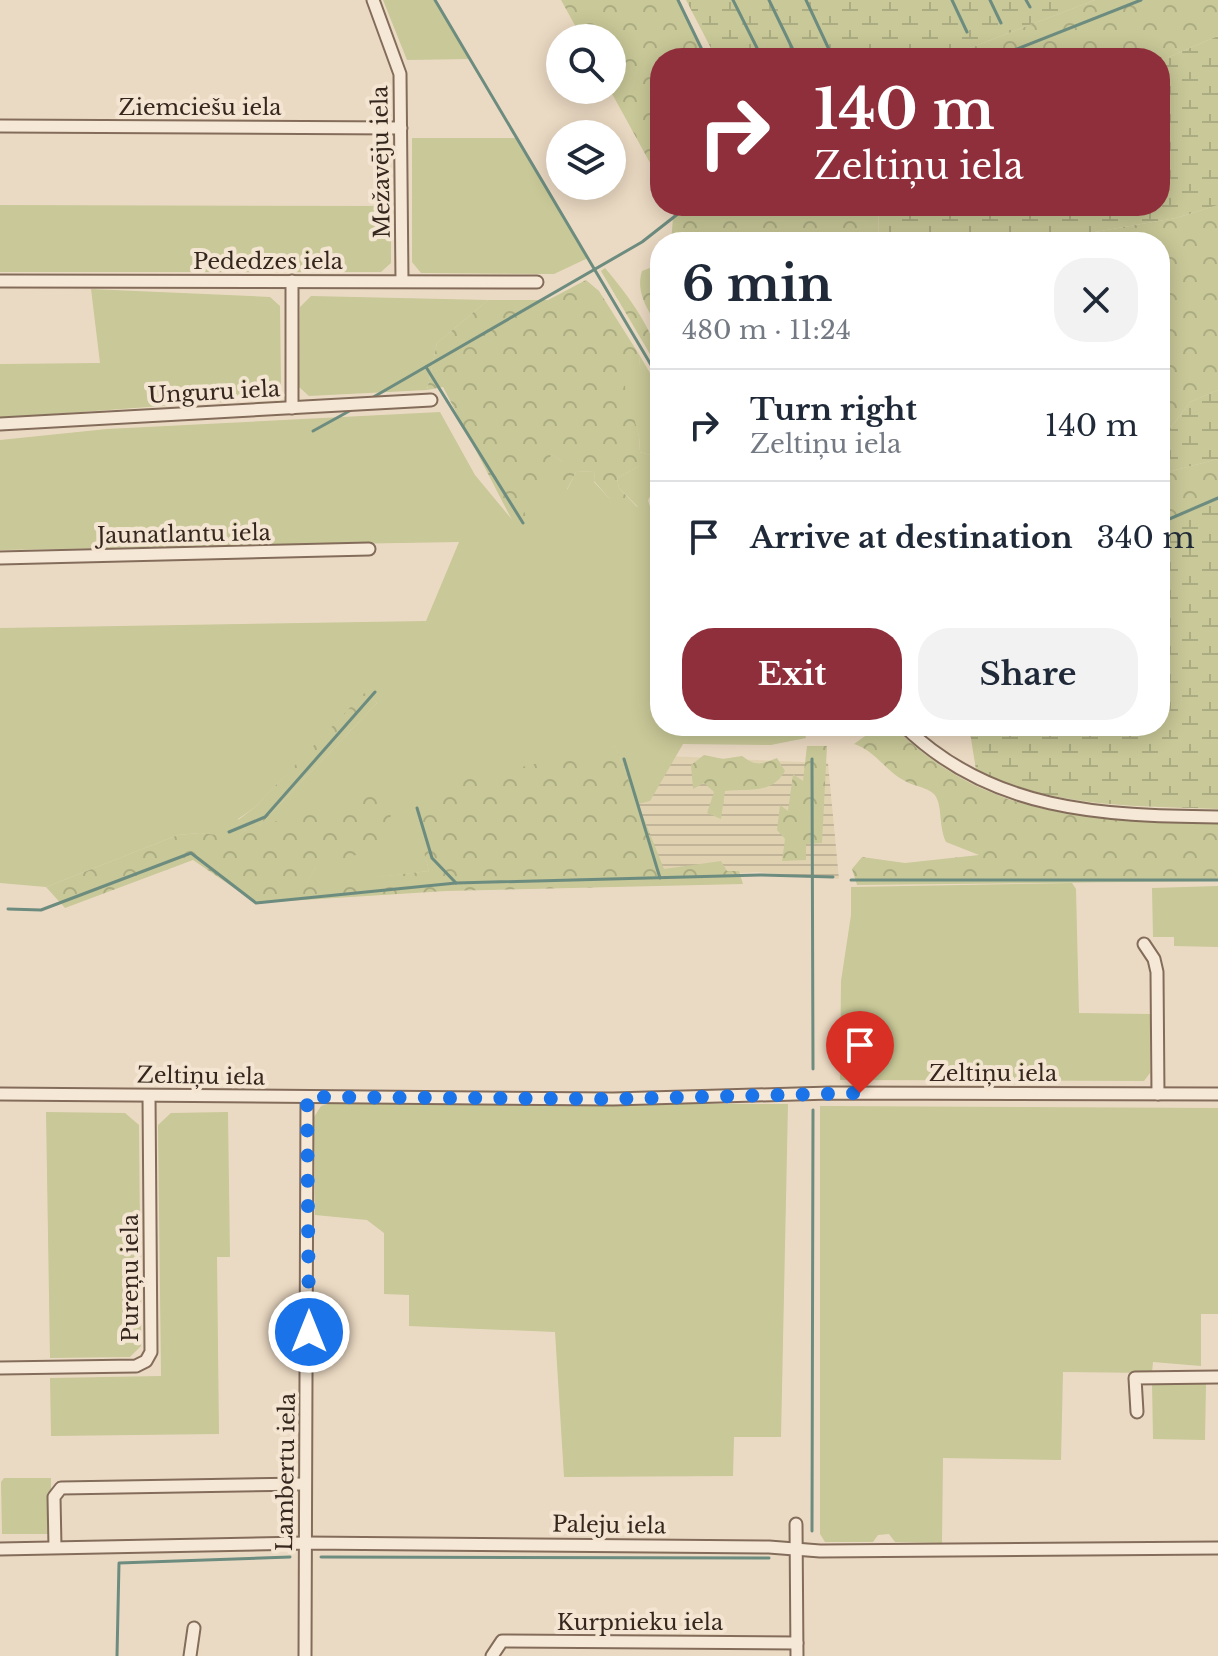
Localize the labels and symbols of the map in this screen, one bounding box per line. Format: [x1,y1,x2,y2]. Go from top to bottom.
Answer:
street label: Mežavēju iela [366,85,396,239]
street label: Ziemciešu iela [118,94,282,121]
street label: Pededzes iela [193,248,344,275]
street label: Unguru iela [147,375,282,409]
street label: Jaunatlantu iela [94,519,272,549]
pin [826,1011,894,1093]
street label: Zeltiņu iela [929,1060,1058,1087]
street label: Zeltiņu iela [137,1061,266,1091]
street label: Pureņu iela [117,1213,144,1342]
position arrow [267,1290,351,1374]
street label: Lambertu iela [271,1392,301,1551]
street label: Paleju iela [552,1511,667,1540]
street label: Kurpnieku iela [557,1609,724,1636]

